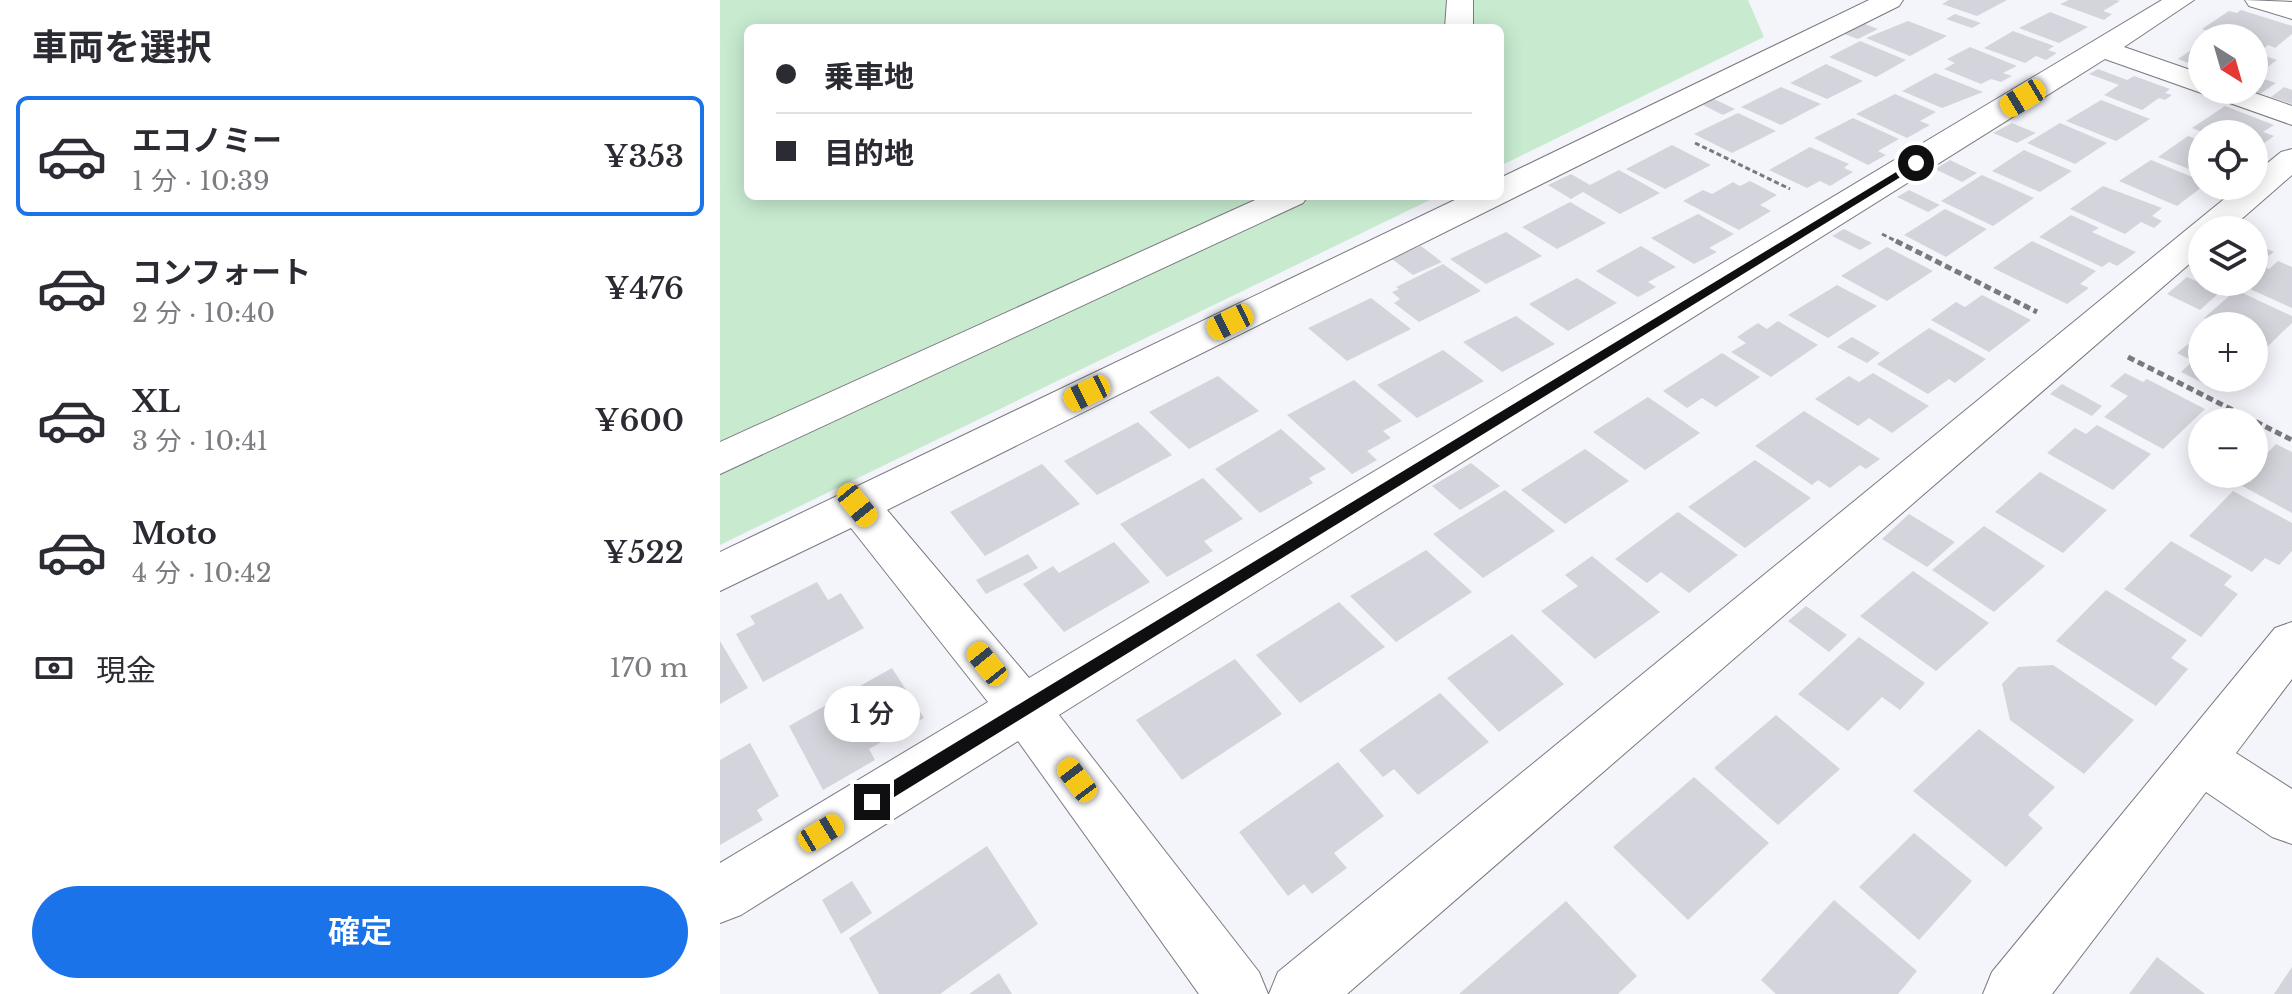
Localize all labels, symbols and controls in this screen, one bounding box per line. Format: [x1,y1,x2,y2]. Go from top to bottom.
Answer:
north arrow [2188,24,2268,104]
map controls [2188,24,2268,488]
text: 車両を選択 [32,25,212,70]
text: 乗車地 [824,58,914,95]
car [1996,75,2050,121]
icon: car [36,120,108,192]
button: locate [2188,120,2268,200]
text: エコノミー [132,122,282,159]
text: 目的地 [824,135,914,172]
text: ¥353 [604,138,684,175]
route start [1898,145,1934,181]
text: 1 分 · 10:39 [132,165,270,197]
button: layers [2188,216,2268,296]
icon: car [36,252,108,324]
text: コンフォート [132,254,311,291]
text: ¥476 [605,270,684,307]
text: 2 分 · 10:40 [132,297,275,329]
car [1203,301,1257,343]
button: + [2188,312,2268,392]
car [1060,372,1114,414]
text: XL [132,383,180,420]
icon: car [36,384,108,456]
text: ¥600 [595,402,684,439]
button: − [2188,408,2268,488]
text: 3 分 · 10:41 [132,425,268,457]
car [833,479,881,531]
text: Moto [132,515,217,552]
icon: car [36,516,108,588]
text: ¥522 [603,534,684,571]
text: 4 分 · 10:42 [132,557,272,589]
car [963,638,1011,690]
icon: cash [32,646,76,690]
text: 現金 [96,652,156,689]
text: 170 m [609,652,688,684]
callout: 1 分 [824,686,920,742]
text: 1 分 [850,698,894,730]
car [1053,754,1101,806]
route end [854,784,890,820]
car [794,810,848,856]
button: 確定 [32,886,688,978]

